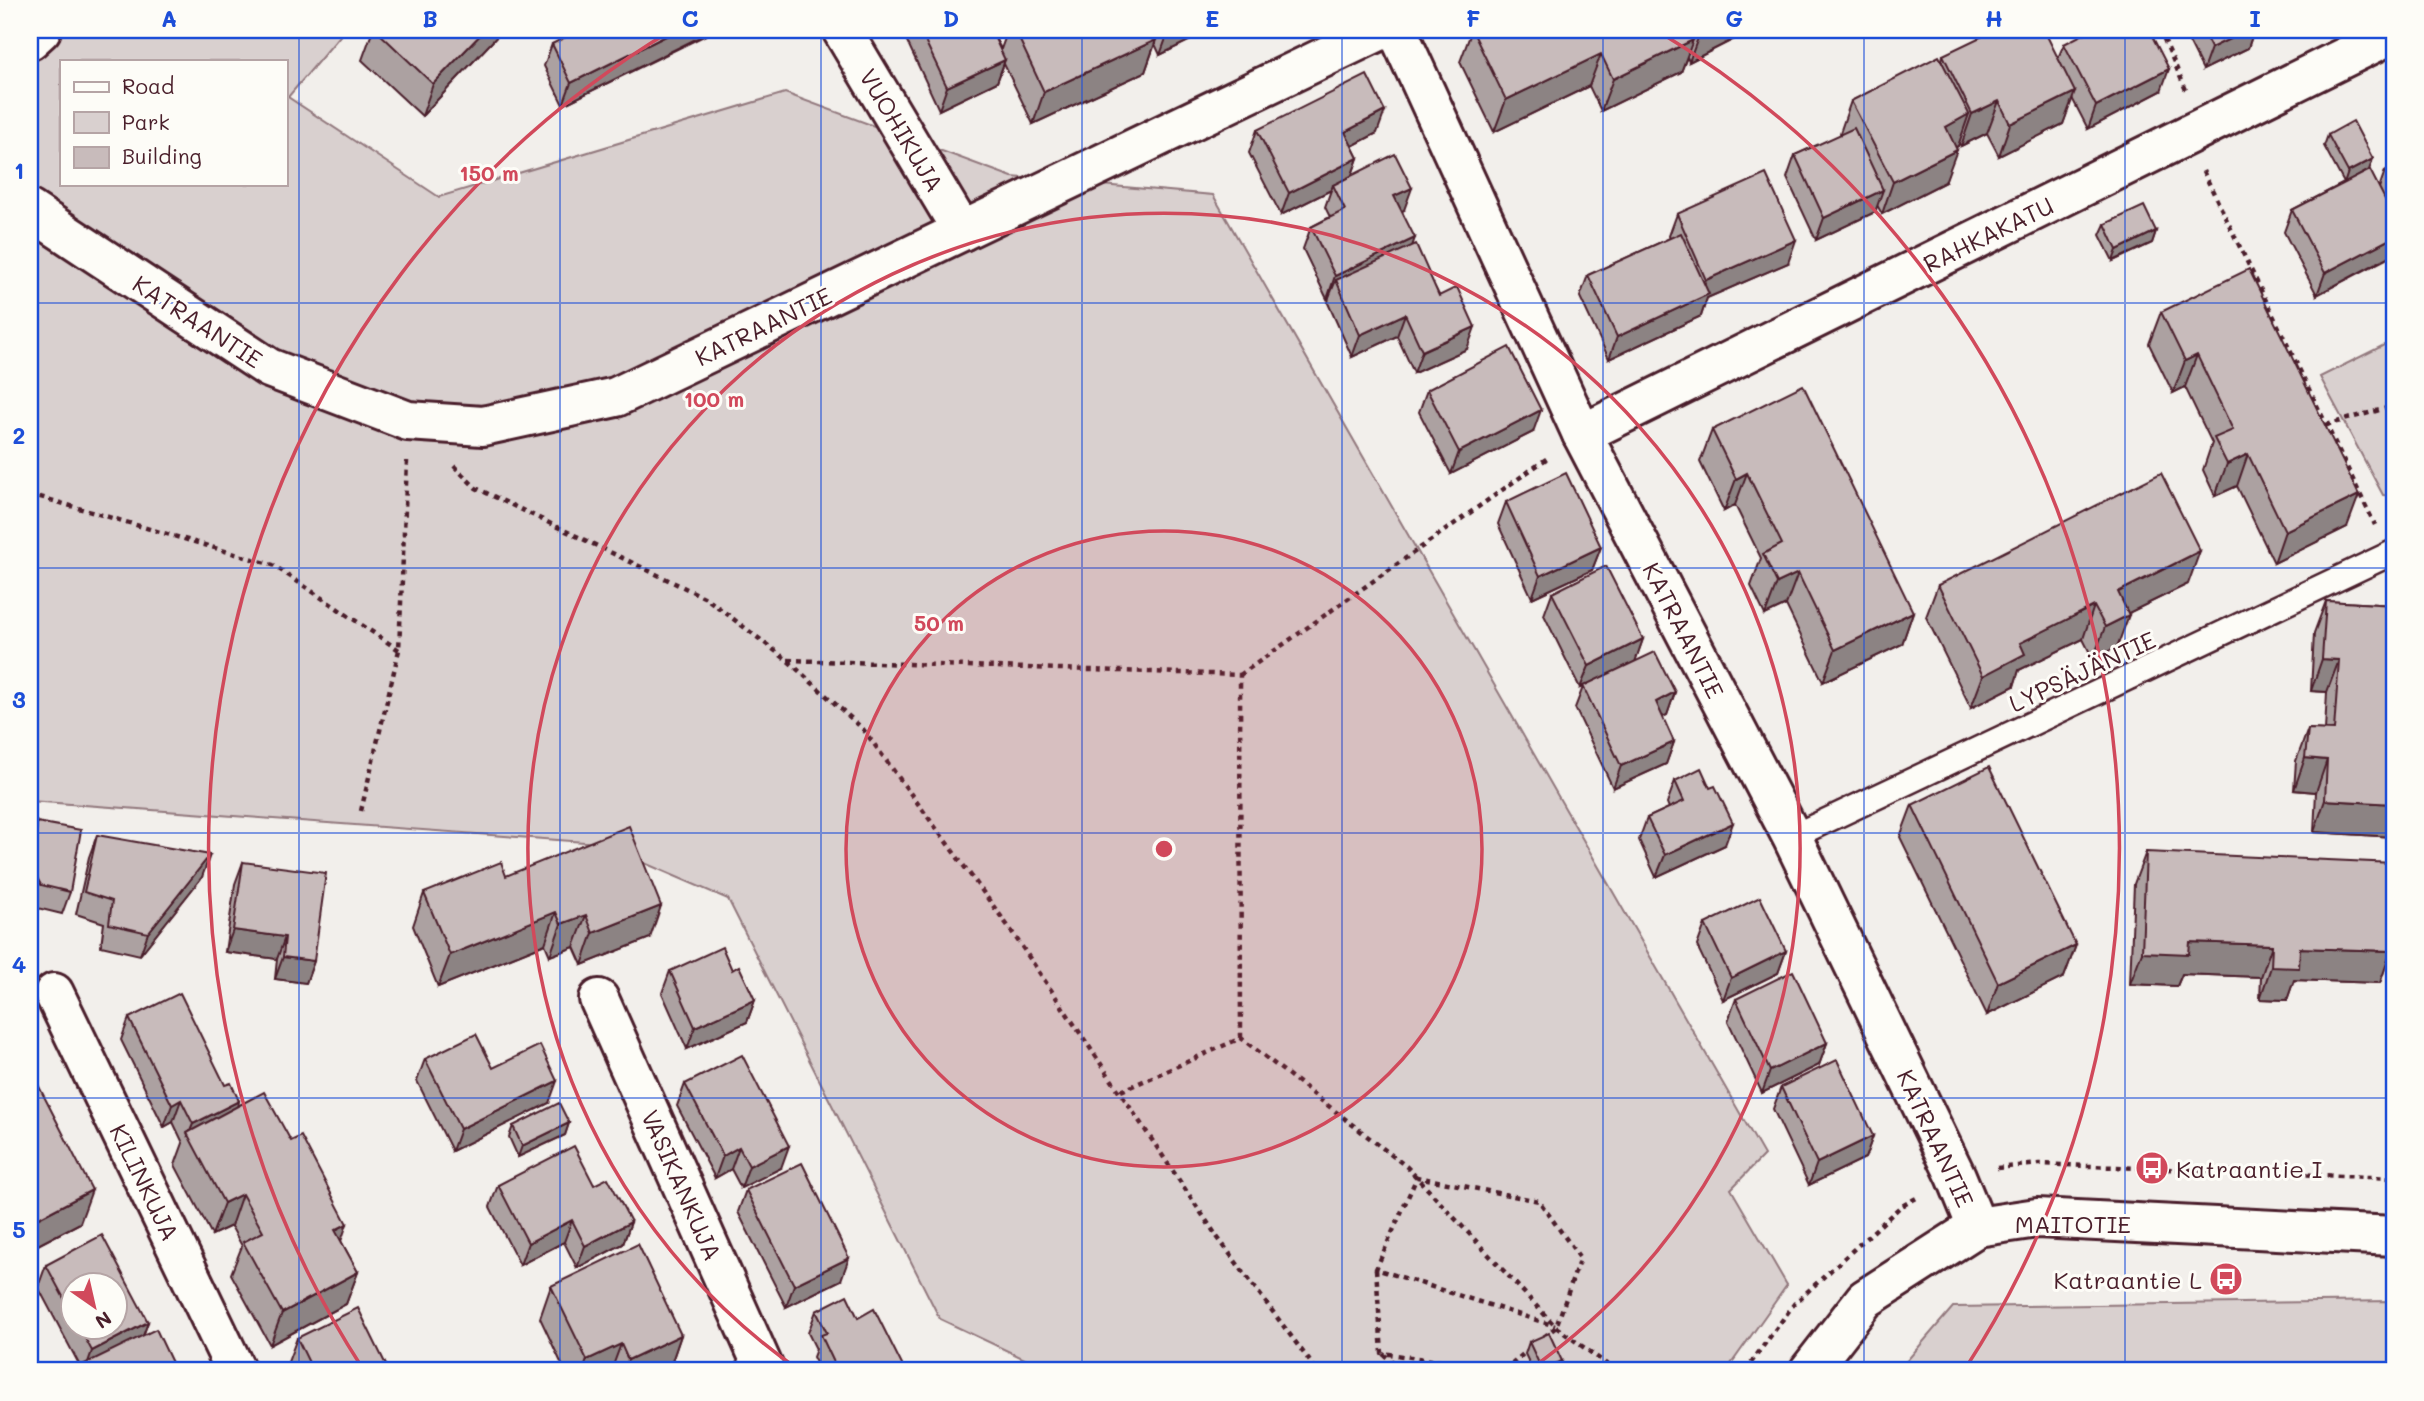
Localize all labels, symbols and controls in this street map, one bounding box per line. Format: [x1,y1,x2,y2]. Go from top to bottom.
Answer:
text: A [161,3,177,33]
text: B [422,3,438,33]
text: C [681,3,699,33]
text: D [943,3,959,33]
text: E [1205,3,1219,33]
text: F [1466,3,1480,33]
text: G [1725,3,1743,33]
text: H [1985,3,2003,33]
text: I [2249,3,2261,33]
legend [60,60,287,186]
street label: VUOHIKUJA [853,63,951,197]
text: Road [122,72,174,99]
text: Park [122,108,170,135]
text: Building [122,142,202,169]
text: 1 [14,155,24,185]
text: 150 m [459,159,519,186]
street label: RAHKAKATU [1918,189,2058,279]
street label: KATRAANTIE [127,268,269,374]
street label: KATRAANTIE [689,280,837,372]
text: 100 m [684,385,744,412]
text: 2 [13,420,25,450]
street label: KATRAANTIE [1636,557,1732,703]
text: 50 m [914,609,964,636]
street label: LYPSÄJÄNTIE [2004,624,2160,718]
text: 3 [12,684,26,714]
centre of rings [1152,837,1176,861]
text: 4 [12,949,26,979]
street label: KATRAANTIE [1891,1064,1981,1212]
street label: VASIKANKUJA [635,1105,729,1265]
street label: KILINKUJA [103,1118,187,1246]
bus stop icon: Katraantie I [2133,1149,2171,1187]
place label: Katraantie I [2176,1153,2322,1184]
street label: MAITOTIE [2015,1208,2131,1239]
text: 5 [12,1214,26,1244]
bus stop icon: Katraantie L [2207,1260,2245,1298]
place label: Katraantie L [2054,1264,2202,1295]
north arrow [60,1272,130,1342]
text: N [91,1306,117,1335]

